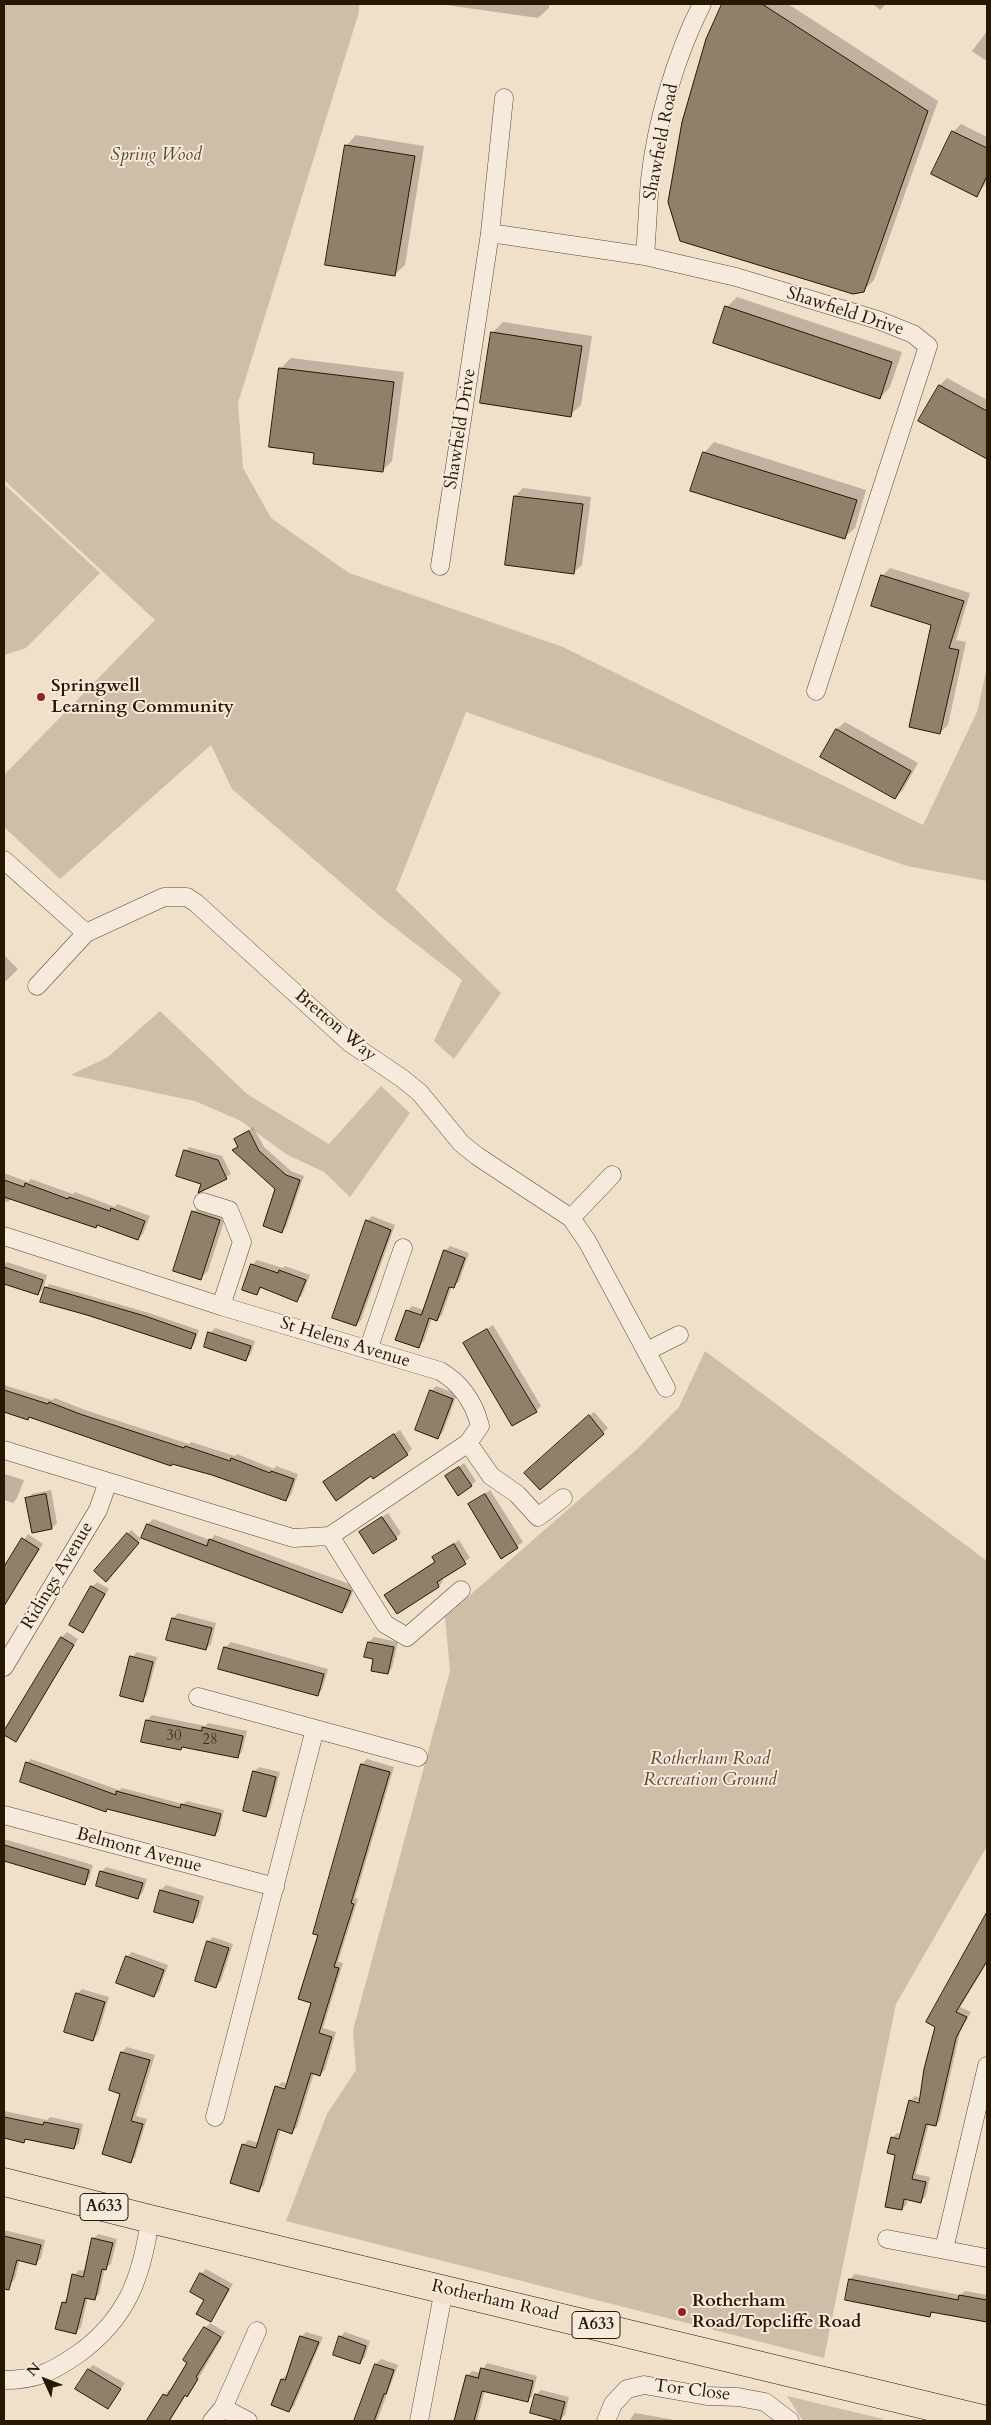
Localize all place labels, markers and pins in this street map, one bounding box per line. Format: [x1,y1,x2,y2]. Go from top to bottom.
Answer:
place label: Springwell Learning Community [51,676,234,719]
marker: Springwell Learning Community [35,691,47,703]
place label: Rotherham Road/Topcliffe Road [692,2291,861,2334]
marker: Rotherham Road/Topcliffe Road [676,2306,688,2318]

